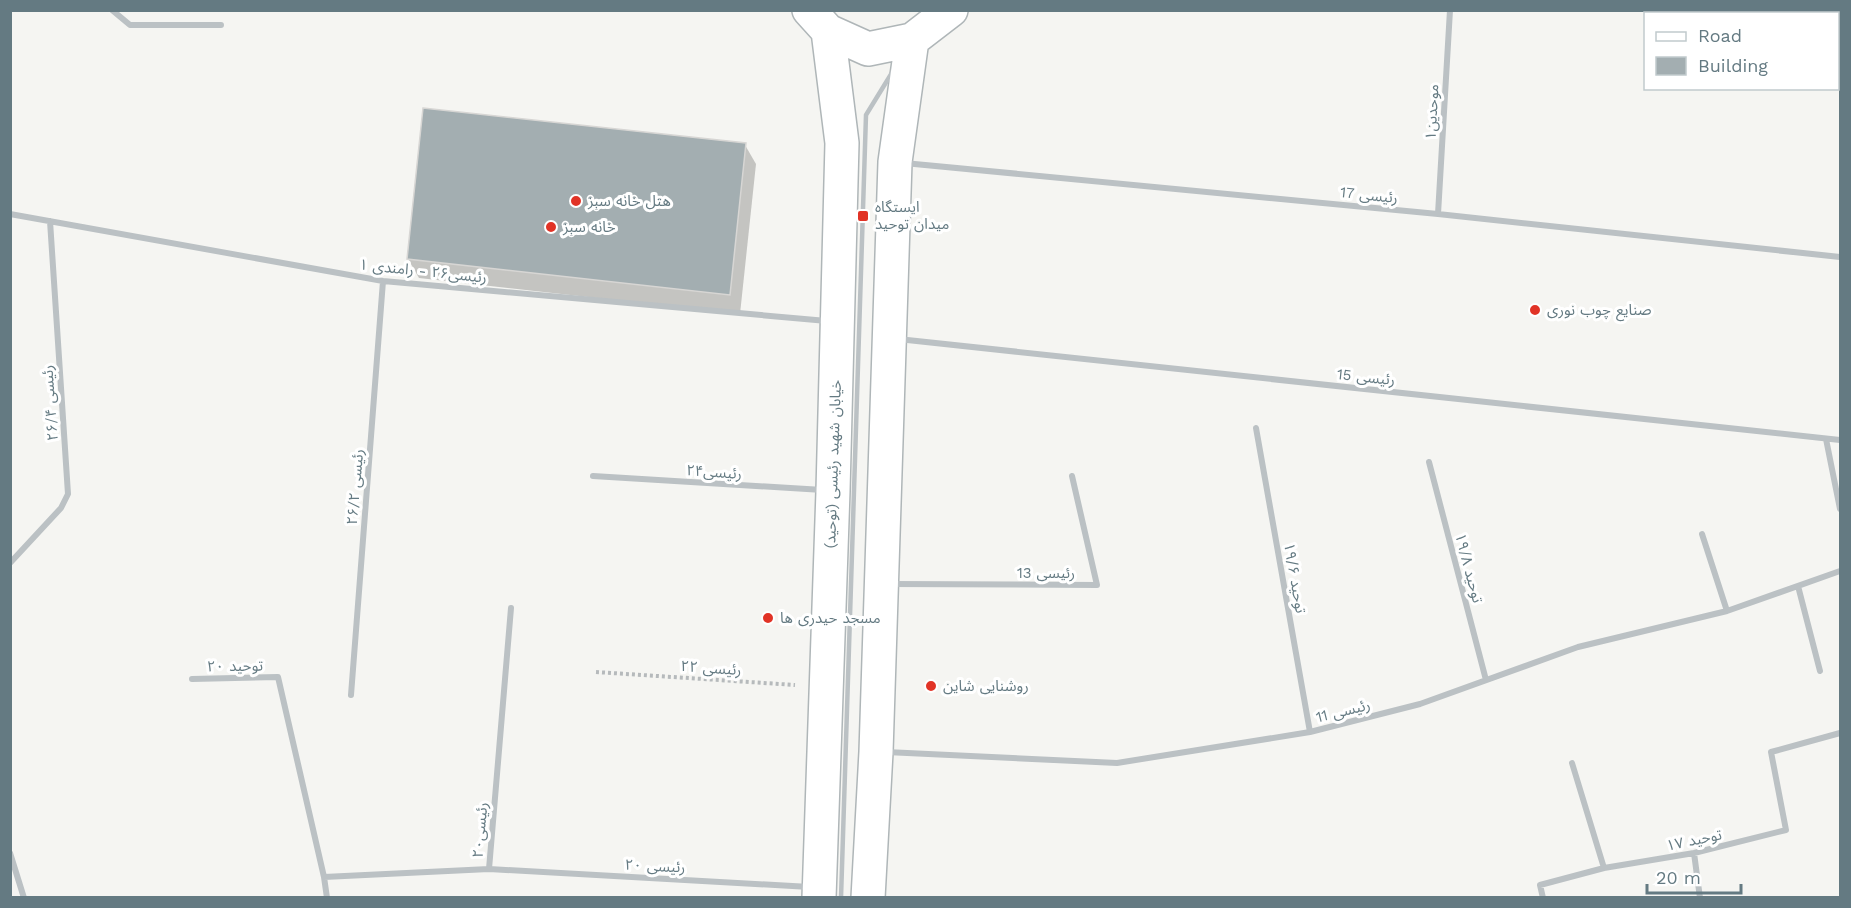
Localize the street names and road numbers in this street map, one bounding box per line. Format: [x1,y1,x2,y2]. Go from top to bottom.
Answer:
street label: موحدین۱ [1422,84,1442,140]
street label: رئیسی 17 [1339,183,1399,207]
street label: رئیسی۲۶ - رامندی ۱ [358,255,488,287]
street label: رئیسی ۲۶/۴ [38,365,62,441]
street label: رئیسی 15 [1336,365,1396,389]
street label: خیابان شهید رئیسی (توحید) [821,379,845,549]
street label: رئیسی ۲۶/۲ [343,448,367,526]
street label: رئیسی۲۴ [686,461,742,483]
street label: توحید ۱۹/۸ [1451,531,1487,605]
street label: توحید ۱۹/۶ [1280,541,1310,615]
street label: رئیسی 13 [1017,564,1075,582]
street label: توحید ۲۰ [207,657,263,675]
street label: رئیسی ۲۲ [680,657,742,679]
street label: رئیسی 11 [1314,696,1372,726]
street label: رئیسی۲۰ [469,801,491,859]
street label: توحید ۱۷ [1665,825,1723,855]
street label: رئیسی ۲۰ [624,855,686,877]

